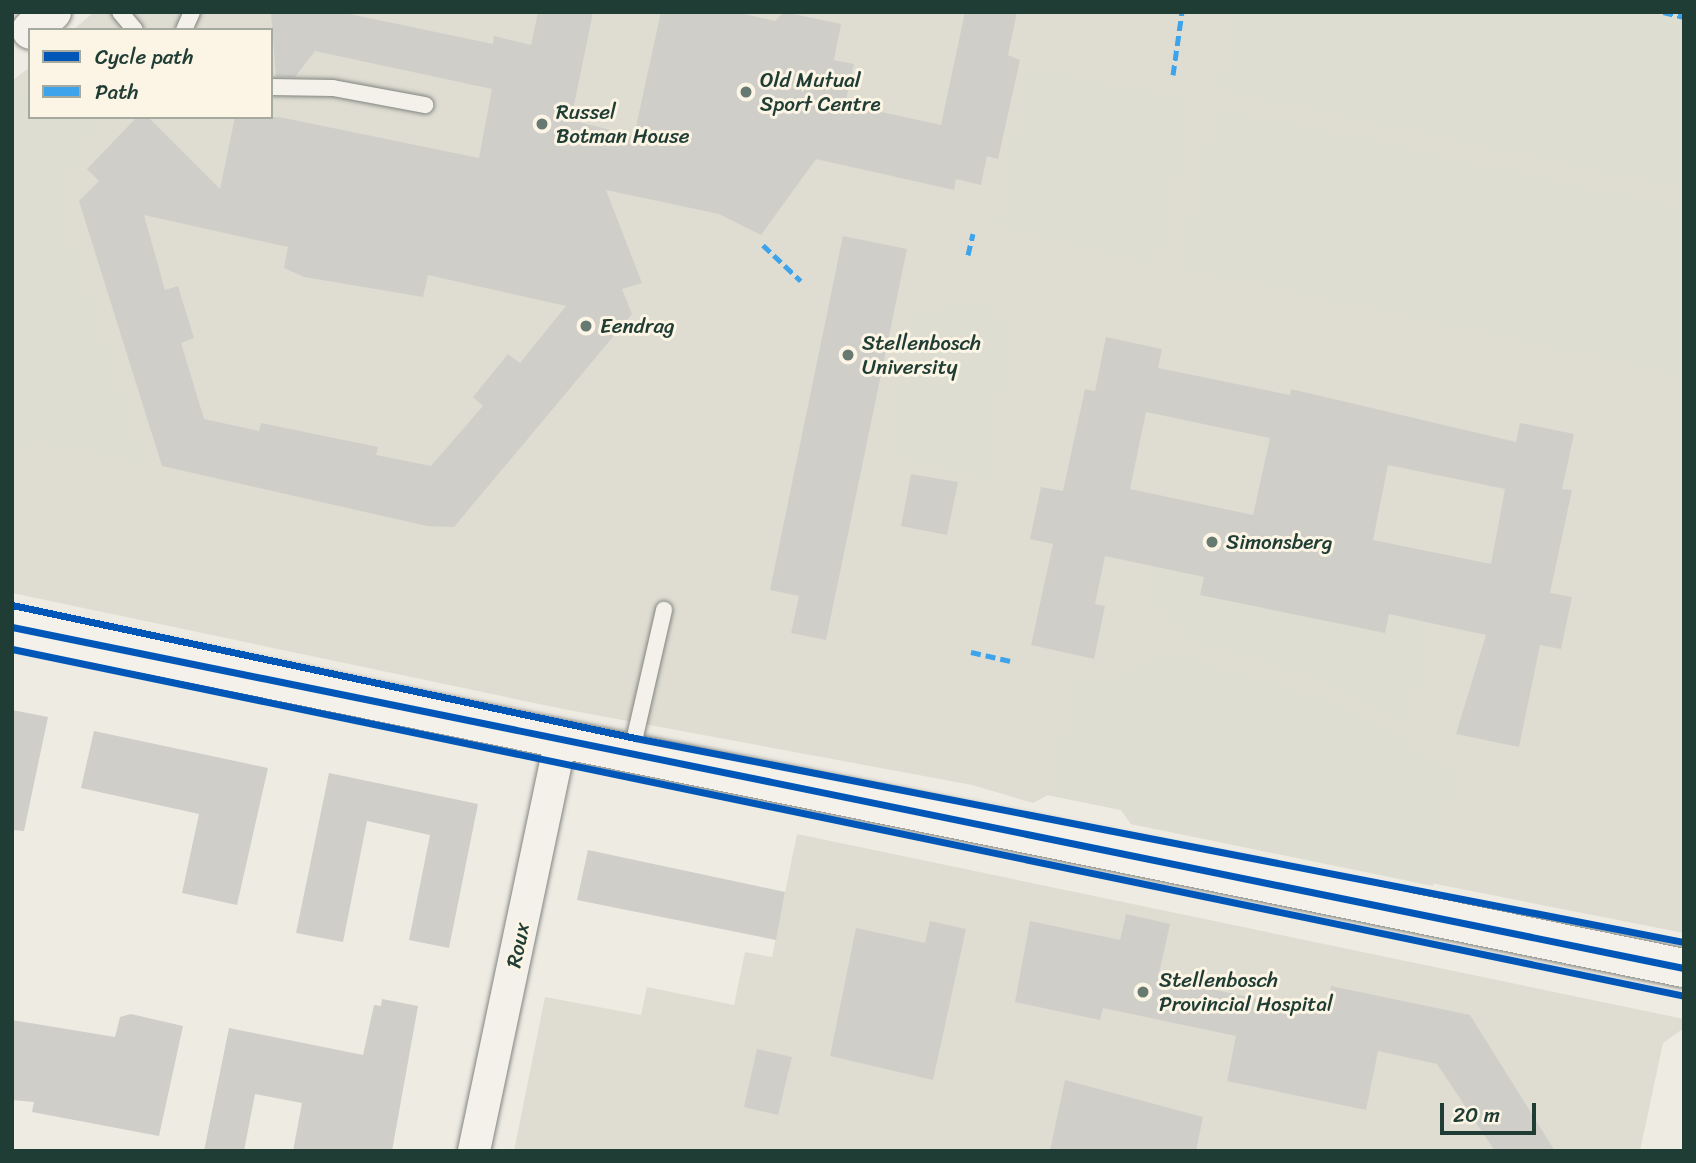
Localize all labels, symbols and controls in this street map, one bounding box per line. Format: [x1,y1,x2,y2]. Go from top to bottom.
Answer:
legend [28,28,273,119]
text: Cycle path [95,38,194,76]
place label: Old Mutual Sport Centre [760,67,881,117]
text: Path [95,73,138,111]
marker: Old Mutual Sport Centre [738,84,754,100]
place label: Russel Botman House [556,99,689,149]
marker: Russel Botman House [534,116,550,132]
place label: Eendrag [600,313,675,339]
marker: Eendrag [578,318,594,334]
place label: Stellenbosch University [862,330,981,380]
marker: Stellenbosch University [840,347,856,363]
place label: Simonsberg [1226,529,1333,555]
marker: Simonsberg [1204,534,1220,550]
street label: Roux [501,920,535,970]
place label: Stellenbosch Provincial Hospital [1159,967,1333,1017]
marker: Stellenbosch Provincial Hospital [1133,982,1153,1002]
scale bar [1444,1090,1540,1134]
text: 20 m [1453,1096,1500,1134]

